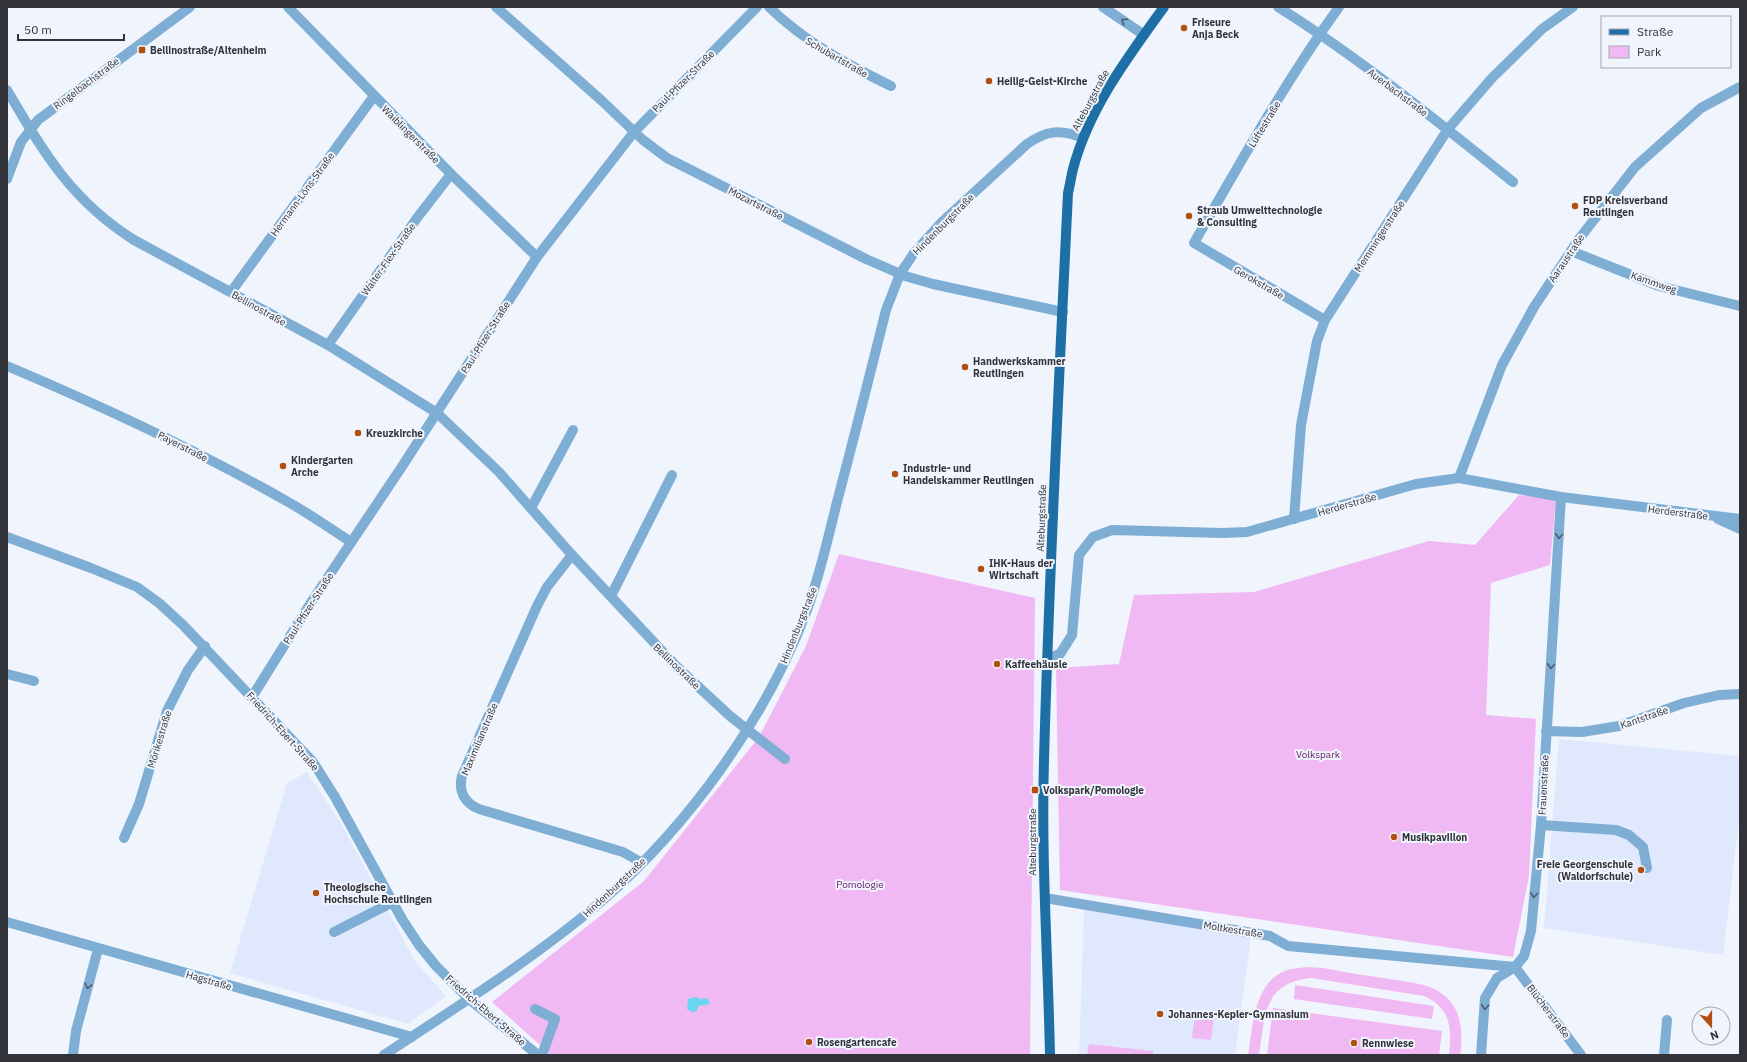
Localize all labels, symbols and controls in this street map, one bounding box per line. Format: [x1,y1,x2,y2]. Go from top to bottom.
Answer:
scale bar [18,16,124,42]
place label: Friseure Anja Beck [1192,16,1239,41]
legend [1601,16,1731,68]
one-way arrow [1121,19,1128,26]
text: 50 m [24,22,52,37]
marker: Friseure Anja Beck [1179,23,1189,33]
text: Straße [1637,24,1674,39]
street label: Schubartstraße [803,34,871,81]
place label: Bellinostraße/Altenheim [150,44,266,57]
text: Park [1637,44,1662,59]
marker: Bellinostraße/Altenheim [137,45,147,55]
street label: Paul-Pfizer-Straße [649,47,718,115]
street label: Ringelbachstraße [51,54,122,112]
street label: Auerbachstraße [1365,65,1431,120]
street label: Alteburgstraße [1069,67,1112,133]
place label: Heilig-Geist-Kirche [997,75,1088,88]
marker: Heilig-Geist-Kirche [984,76,994,86]
street label: Lüftestraße [1245,98,1284,150]
street label: Waiblingerstraße [379,103,443,166]
street label: Hermann-Löns-Straße [268,149,338,239]
street label: Mozartstraße [726,184,786,223]
street label: Hindenburgstraße [910,191,977,258]
place label: FDP Kreisverband Reutlingen [1583,194,1668,219]
street label: Memmingerstraße [1351,198,1408,275]
marker: FDP Kreisverband Reutlingen [1570,201,1580,211]
place label: Straub Umwelttechnologie & Consulting [1197,204,1323,229]
marker: Straub Umwelttechnologie & Consulting [1184,211,1194,221]
street label: Walter-Flex-Straße [359,220,419,298]
street label: Aaraustraße [1545,231,1588,285]
street label: Gerokstraße [1231,263,1287,302]
street label: Kammweg [1629,269,1679,297]
street label: Bellinostraße [229,288,289,329]
street label: Paul-Pfizer-Straße [458,298,513,376]
place label: Handwerkskammer Reutlingen [973,355,1066,380]
marker: Handwerkskammer Reutlingen [960,362,970,372]
place label: Kreuzkirche [366,427,423,440]
street label: Payerstraße [156,428,210,465]
marker: Kreuzkirche [353,428,363,438]
place label: Kindergarten Arche [291,454,353,479]
marker: Kindergarten Arche [278,461,288,471]
place label: Industrie- und Handelskammer Reutlingen [903,462,1034,487]
marker: Industrie- und Handelskammer Reutlingen [890,469,900,479]
street label: Alteburgstraße [1034,484,1049,552]
street label: Herderstraße [1316,490,1378,519]
street label: Herderstraße [1647,502,1709,523]
one-way arrow [1555,533,1563,539]
place label: IHK-Haus der Wirtschaft [989,557,1053,582]
marker: IHK-Haus der Wirtschaft [976,564,986,574]
street label: Paul-Pfizer-Straße [280,570,337,647]
street label: Hindenburgstraße [777,584,820,665]
street label: Bellinostraße [650,641,703,692]
place label: Kaffeehäusle [1005,658,1068,671]
marker: Kaffeehäusle [992,659,1002,669]
one-way arrow [1546,663,1555,669]
street label: Friedrich-Ebert-Straße [244,689,322,774]
street label: Maximilianstraße [458,700,501,777]
street label: Kantstraße [1618,703,1670,732]
street label: Mörikestraße [145,708,175,770]
park label: Volkspark [1296,748,1341,761]
street label: Frauenstraße [1535,754,1552,816]
place label: Volkspark/Pomologie [1043,784,1144,797]
marker: Volkspark/Pomologie [1030,785,1040,795]
street label: Alteburgstraße [1026,808,1039,876]
place label: Musikpavillon [1402,831,1467,844]
marker: Musikpavillon [1389,832,1399,842]
street label: Hindenburgstraße [580,854,649,920]
place label: Freie Georgenschule (Waldorfschule) [1537,858,1634,883]
marker: Freie Georgenschule (Waldorfschule) [1636,865,1646,875]
park label: Pomologie [836,878,884,891]
place label: Theologische Hochschule Reutlingen [324,881,432,906]
marker: Theologische Hochschule Reutlingen [311,888,321,898]
one-way arrow [1530,892,1539,898]
street label: Moltkestraße [1202,918,1264,941]
street label: Hagstraße [185,968,234,993]
street label: Friedrich-Ebert-Straße [443,972,529,1049]
street label: Blücherstraße [1524,982,1573,1041]
one-way arrow [85,983,93,990]
one-way arrow [1480,1004,1489,1010]
north arrow [1691,1006,1731,1046]
place label: Johannes-Kepler-Gymnasium [1168,1008,1309,1021]
marker: Johannes-Kepler-Gymnasium [1155,1009,1165,1019]
text: N [1708,1027,1721,1043]
place label: Rosengartencafe [817,1036,897,1049]
marker: Rosengartencafe [804,1037,814,1047]
place label: Rennwiese [1362,1037,1414,1050]
marker: Rennwiese [1349,1038,1359,1048]

